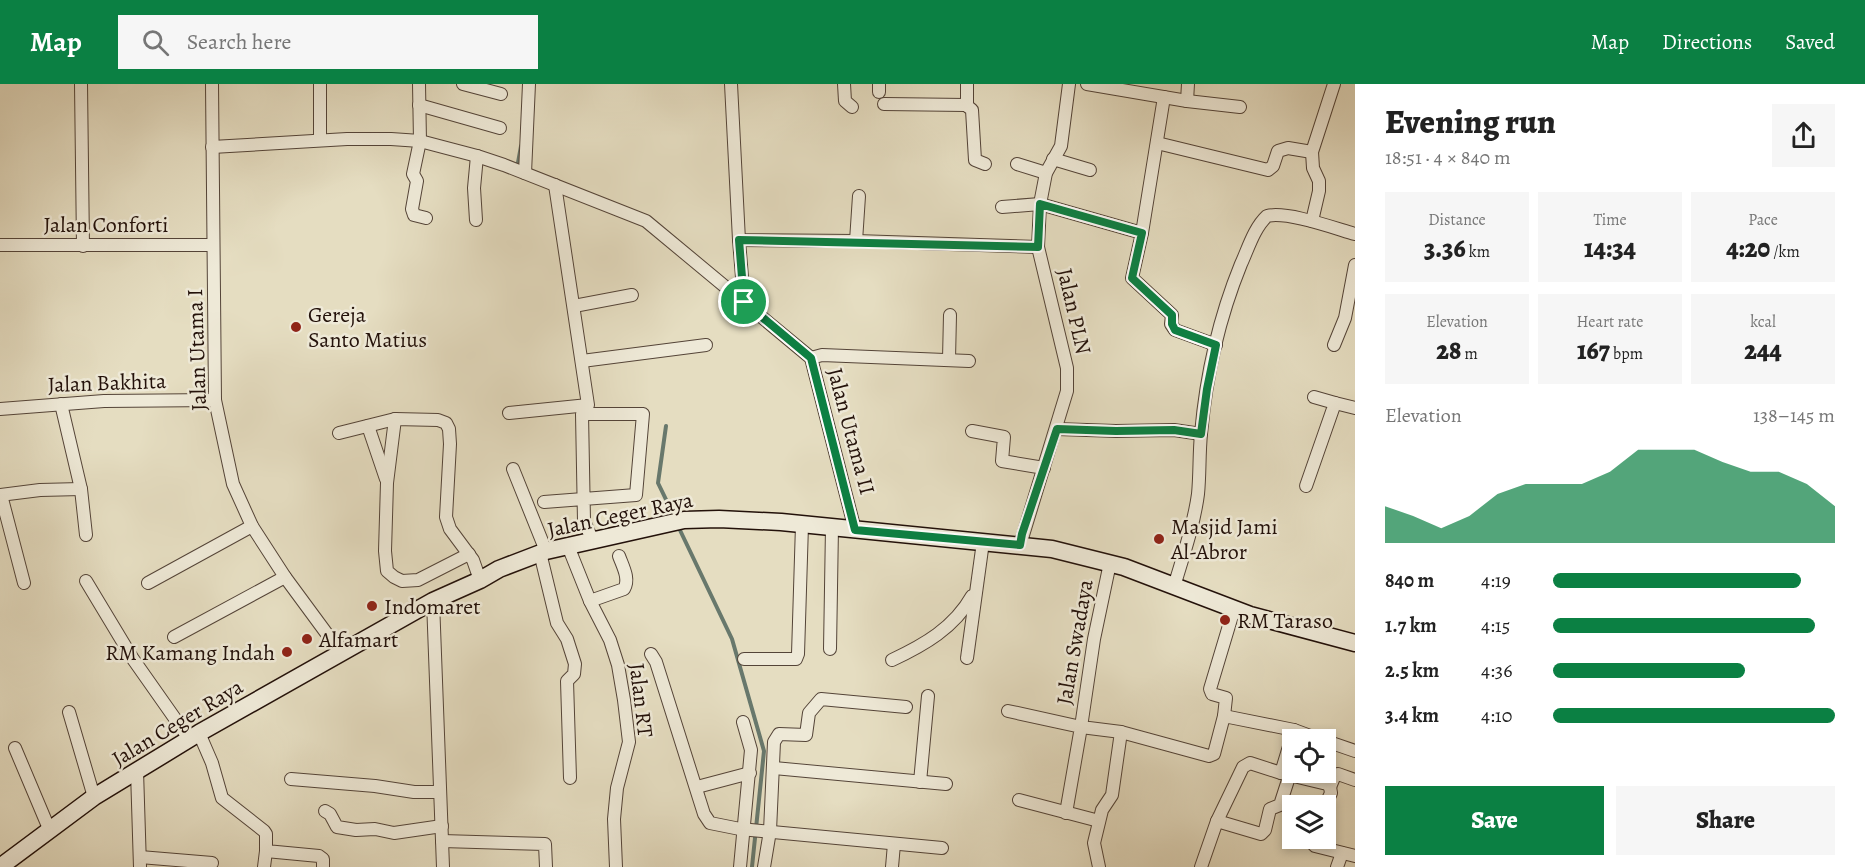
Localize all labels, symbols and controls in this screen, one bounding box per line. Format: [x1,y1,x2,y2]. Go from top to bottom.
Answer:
search box [118,15,538,69]
text: Map [30,23,82,61]
icon: search [139,26,172,59]
text: Search here [187,27,291,57]
text: Map [1591,28,1629,56]
text: Directions [1662,28,1752,56]
text: Saved [1785,28,1835,56]
text: Evening run [1385,99,1556,144]
button: share [1772,104,1835,167]
text: 18:51 · 4 × 840 m [1385,144,1511,171]
text: Distance [1428,209,1486,231]
text: Time [1593,209,1627,231]
text: Pace [1748,209,1778,231]
street label: Jalan Conforti [44,210,168,240]
text: 3.36 [1424,231,1466,266]
text: 14:34 [1584,231,1636,266]
text: 4:20 [1726,231,1770,266]
text: km [1466,241,1490,263]
text: /km [1770,241,1800,263]
street label: Jalan PLN [1050,265,1099,357]
pin [718,276,769,327]
icon: arrive [727,285,760,318]
street label: Jalan Utama I [180,288,214,412]
place label: Gereja Santo Matius [308,300,427,355]
text: Elevation [1426,311,1488,333]
text: Heart rate [1577,311,1643,333]
text: kcal [1750,311,1776,333]
marker: Gereja Santo Matius [289,320,303,334]
text: 28 [1436,333,1461,368]
text: 167 [1577,333,1610,368]
text: 244 [1744,333,1782,368]
text: m [1461,343,1478,365]
text: bpm [1610,343,1643,365]
street label: Jalan Utama II [820,365,882,498]
street label: Jalan Bakhita [47,366,168,400]
text: Elevation [1385,402,1462,429]
text: 138–145 m [1753,402,1835,429]
street label: Jalan Ceger Raya [545,485,696,545]
place label: Masjid Jami Al-Abror [1170,512,1278,567]
marker: Masjid Jami Al-Abror [1152,532,1166,546]
text: 840 m [1385,567,1434,594]
text: 4:19 [1481,567,1511,594]
street label: Jalan Swadaya [1049,576,1101,707]
place label: Indomaret [384,592,480,622]
marker: Indomaret [365,599,379,613]
place label: RM Taraso [1237,606,1333,636]
text: 1.7 km [1385,612,1437,639]
text: 4:15 [1481,612,1510,639]
marker: RM Taraso [1218,613,1232,627]
place label: Alfamart [318,625,398,655]
marker: Alfamart [300,632,314,646]
place label: RM Kamang Indah [105,638,275,668]
marker: RM Kamang Indah [280,645,294,659]
text: 2.5 km [1385,657,1439,684]
text: 4:36 [1481,657,1512,684]
street label: Jalan RT [622,661,660,739]
street label: Jalan Ceger Raya [106,672,249,774]
text: 3.4 km [1385,702,1439,729]
text: 4:10 [1481,702,1512,729]
map controls [1282,729,1336,849]
button: locate [1282,729,1336,783]
button: Save [1385,786,1604,855]
button: Share [1616,786,1835,855]
button: layers [1282,795,1336,849]

